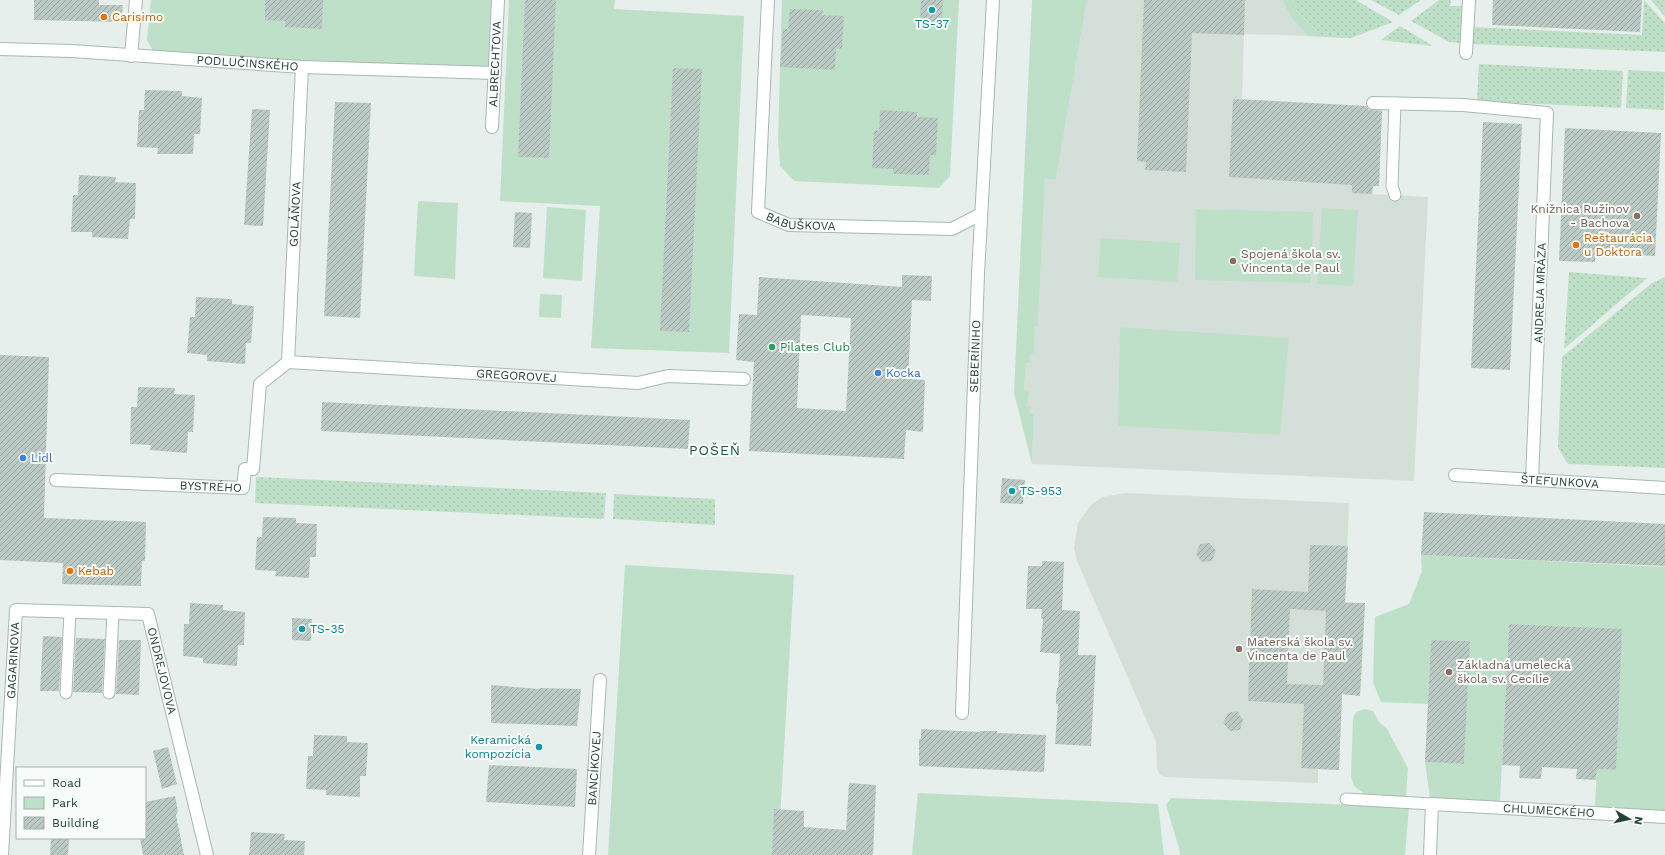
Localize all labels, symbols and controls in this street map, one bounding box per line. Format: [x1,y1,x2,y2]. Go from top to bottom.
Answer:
marker: TS-37 [927,5,937,15]
place label: Carisimo [112,10,163,24]
marker: Carisimo [99,12,109,22]
place label: TS-37 [915,17,949,31]
street label: ALBRECHTOVA [486,21,504,107]
street label: PODLUČINSKÉHO [196,53,299,74]
street label: GOLÁŇOVA [286,181,304,247]
place label: Knižnica Ružinov - Bachova [1530,202,1630,230]
street label: BABUŠKOVA [764,209,836,233]
marker: Knižnica Ružinov - Bachova [1632,211,1642,221]
place label: Reštaurácia u Doktora [1584,231,1653,259]
marker: Reštaurácia u Doktora [1571,240,1581,250]
street label: ANDREJA MRÁZA [1531,242,1549,344]
place label: Spojená škola sv. Vincenta de Paul [1241,247,1341,275]
marker: Spojená škola sv. Vincenta de Paul [1228,256,1238,266]
street label: SEBERÍNIHO [967,320,983,393]
place label: Pilates Club [780,340,850,354]
marker: Pilates Club [767,342,777,352]
street label: GREGOROVEJ [476,366,557,385]
place label: Kocka [886,366,921,380]
marker: Kocka [873,368,883,378]
district label: POŠEŇ [689,442,741,458]
place label: Lidl [31,451,53,465]
marker: Lidl [18,453,28,463]
street label: ŠTEFUNKOVA [1520,472,1599,491]
street label: BYSTRÉHO [179,478,242,495]
place label: TS-953 [1020,484,1062,498]
marker: TS-953 [1007,486,1017,496]
place label: Kebab [78,564,114,578]
marker: Kebab [65,566,75,576]
street label: GAGARINOVA [4,621,22,699]
place label: TS-35 [310,622,345,636]
marker: TS-35 [297,624,307,634]
street label: ONDREJOVOVA [145,626,179,716]
place label: Materská škola sv. Vincenta de Paul [1247,635,1353,663]
marker: Materská škola sv. Vincenta de Paul [1234,644,1244,654]
place label: Základná umelecká škola sv. Cecílie [1457,658,1571,686]
marker: Základná umelecká škola sv. Cecílie [1444,667,1454,677]
street label: BANCÍKOVEJ [585,730,604,806]
place label: Keramická kompozícia [465,733,531,761]
marker: Keramická kompozícia [534,742,544,752]
legend [16,767,146,839]
text: Road [52,776,81,790]
text: Park [52,796,78,810]
north arrow [1609,799,1649,839]
street label: CHLUMECKÉHO [1503,801,1595,820]
text: N [1631,815,1645,826]
text: Building [52,816,99,830]

